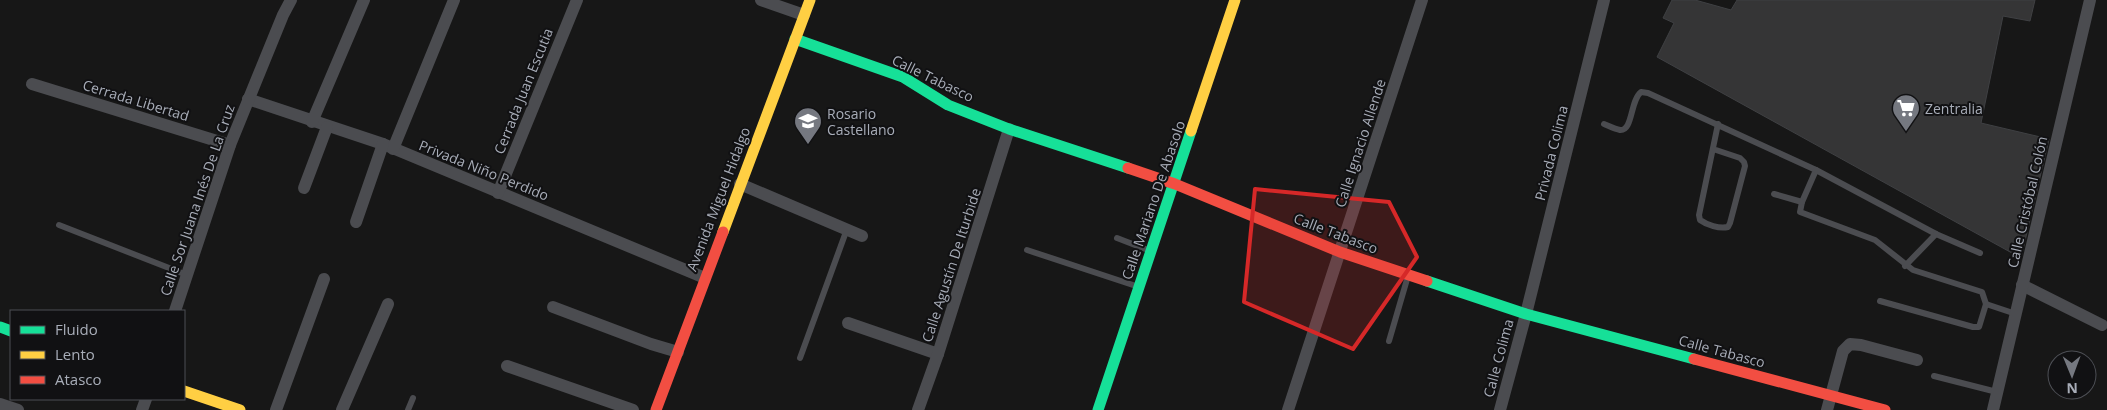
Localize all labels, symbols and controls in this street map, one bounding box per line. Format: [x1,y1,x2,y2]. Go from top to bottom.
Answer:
street label: Cerrada Juan Escutia [489,25,557,157]
street label: Calle Tabasco [889,50,977,106]
street label: Cerrada Libertad [81,75,191,125]
street label: Calle Ignacio Allende [1330,76,1390,210]
supermarket icon: Zentralia [1891,93,1921,132]
place label: Zentralia [1925,99,1983,118]
street label: Calle Sor Juana Inés De La Cruz [155,101,239,298]
street label: Privada Colima [1530,103,1572,203]
place label: Rosario Castellano [827,104,895,139]
school or university icon: Rosario Castellano [793,106,823,145]
street label: Calle Mariano De Abasolo [1117,118,1189,282]
street label: Avenida Miguel Hidalgo [682,124,754,274]
street label: Calle Cristóbal Colón [2003,134,2051,270]
street label: Privada Niño Perdido [416,135,552,205]
street label: Calle Agustín De Iturbide [917,185,985,345]
street label: Calle Tabasco [1291,208,1381,258]
legend [10,310,185,400]
street label: Calle Colima [1478,317,1518,399]
text: Fluido [55,319,98,339]
street label: Calle Tabasco [1677,330,1767,372]
text: Lento [55,344,95,364]
north arrow [2047,350,2097,400]
text: Atasco [55,369,102,389]
text: N [2066,379,2078,398]

